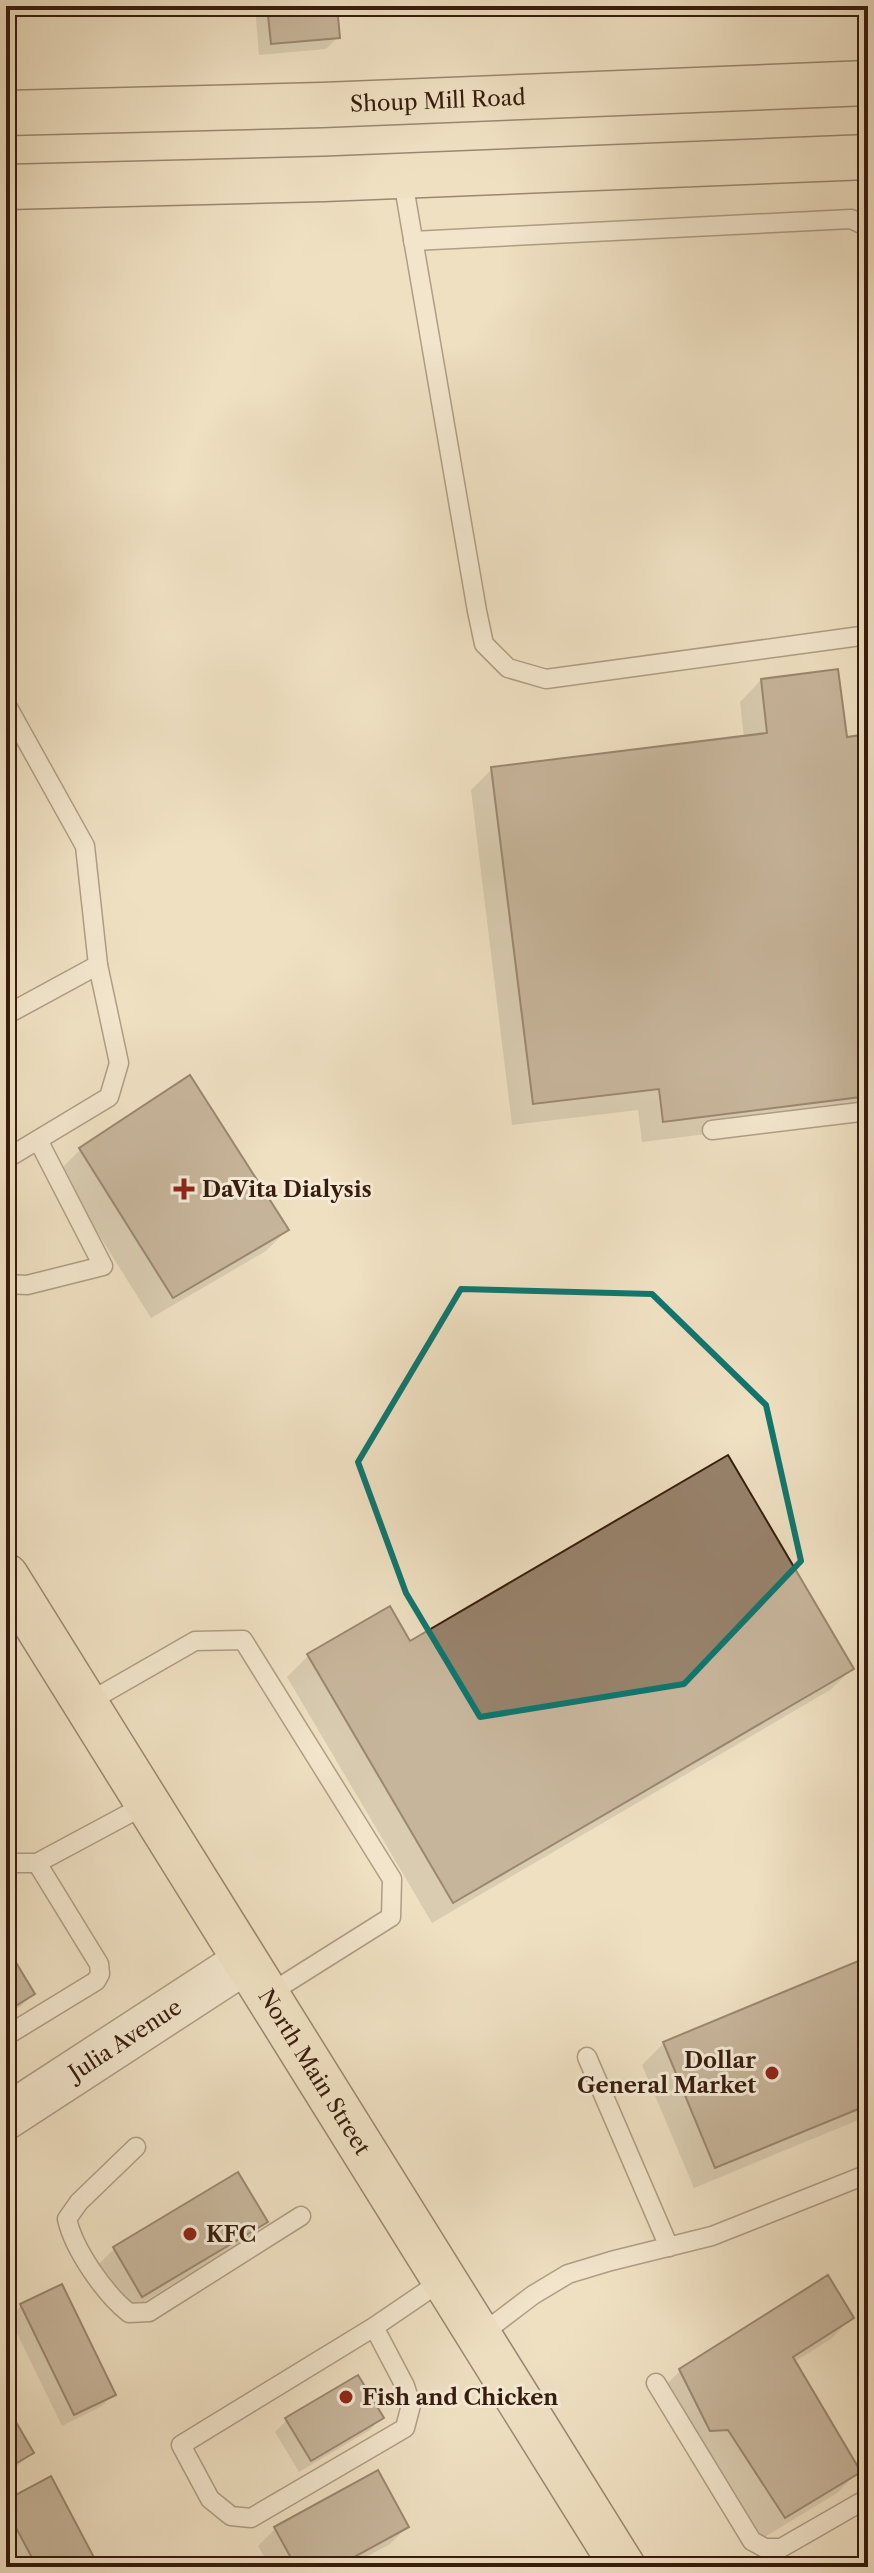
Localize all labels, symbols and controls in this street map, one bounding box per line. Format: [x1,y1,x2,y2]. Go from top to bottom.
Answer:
street label: Shoup Mill Road [349,84,526,118]
place label: DaVita Dialysis [202,1176,372,1203]
marker: DaVita Dialysis [173,1178,195,1200]
street label: North Main Street [253,1984,376,2160]
street label: Julia Avenue [61,1993,187,2088]
place label: Dollar General Market [577,2047,756,2099]
marker: Dollar General Market [763,2064,781,2082]
place label: KFC [206,2221,256,2248]
marker: KFC [181,2225,199,2243]
place label: Fish and Chicken [362,2384,558,2411]
marker: Fish and Chicken [337,2388,355,2406]

